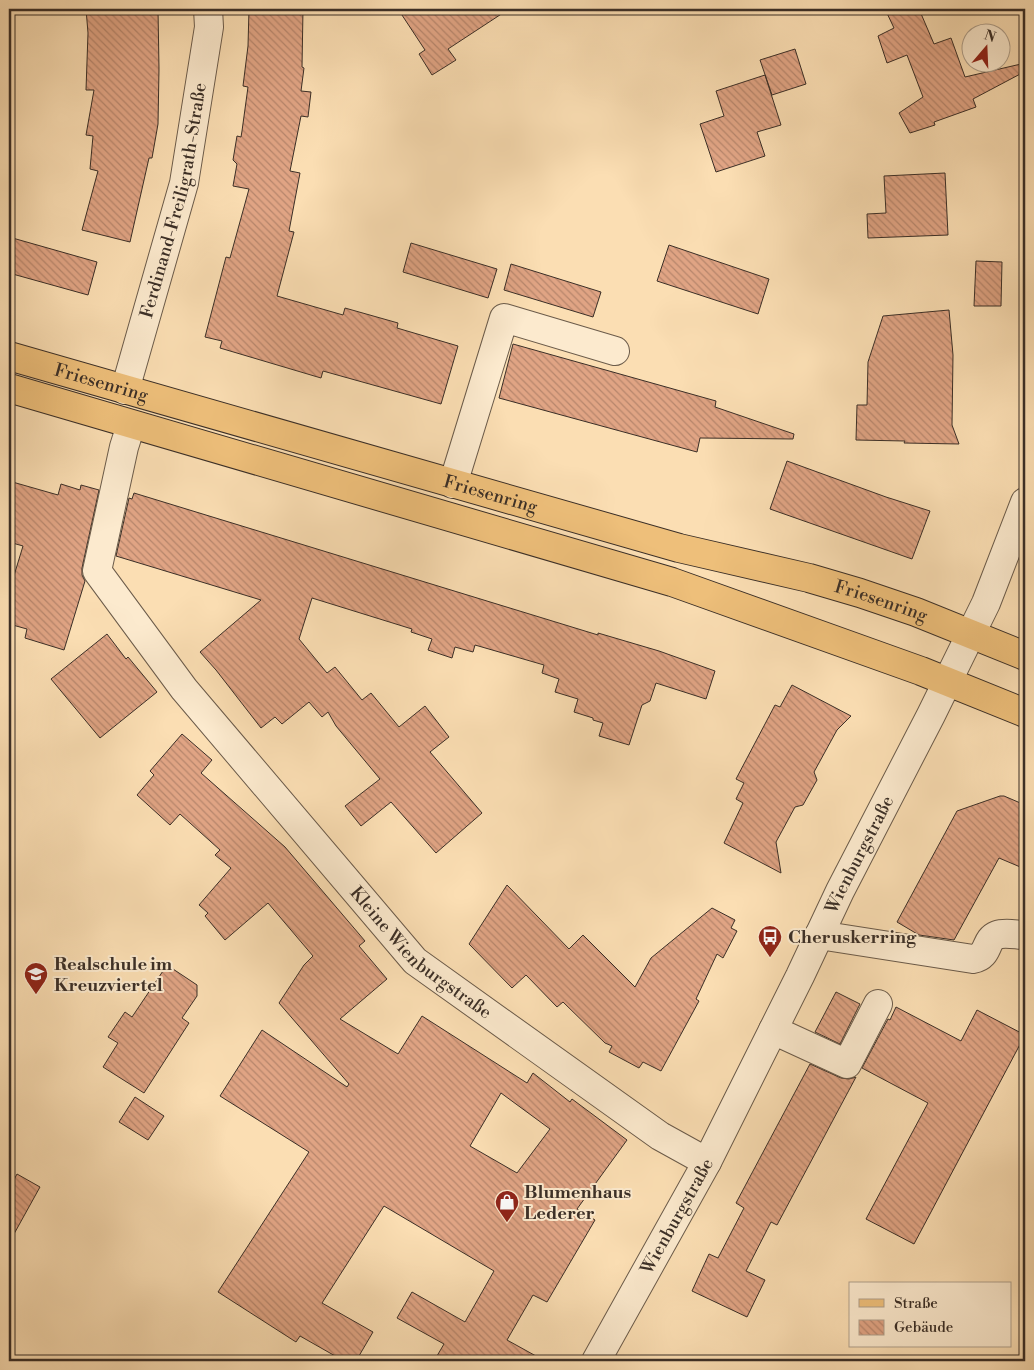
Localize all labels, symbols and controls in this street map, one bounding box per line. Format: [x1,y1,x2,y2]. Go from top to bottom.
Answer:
north arrow [962,22,1012,72]
text: N [982,26,998,47]
street label: Ferdinand-Freiligrath-Straße [135,81,211,321]
street label: Friesenring [52,358,152,407]
street label: Friesenring [441,470,541,519]
street label: Friesenring [832,575,932,627]
street label: Wienburgstraße [819,792,899,918]
street label: Kleine Wienburgstraße [345,881,496,1024]
bus stop icon: Cheruskerring [757,924,783,958]
place label: Cheruskerring [788,926,917,949]
place label: Realschule im Kreuzviertel [54,953,173,997]
school or university icon: Realschule im Kreuzviertel [23,961,49,995]
street label: Wienburgstraße [635,1154,718,1279]
place label: Blumenhaus Lederer [524,1181,631,1225]
shop icon: Blumenhaus Lederer [494,1189,520,1223]
legend [849,1282,1012,1348]
text: Straße [894,1294,938,1313]
text: Gebäude [894,1318,953,1337]

